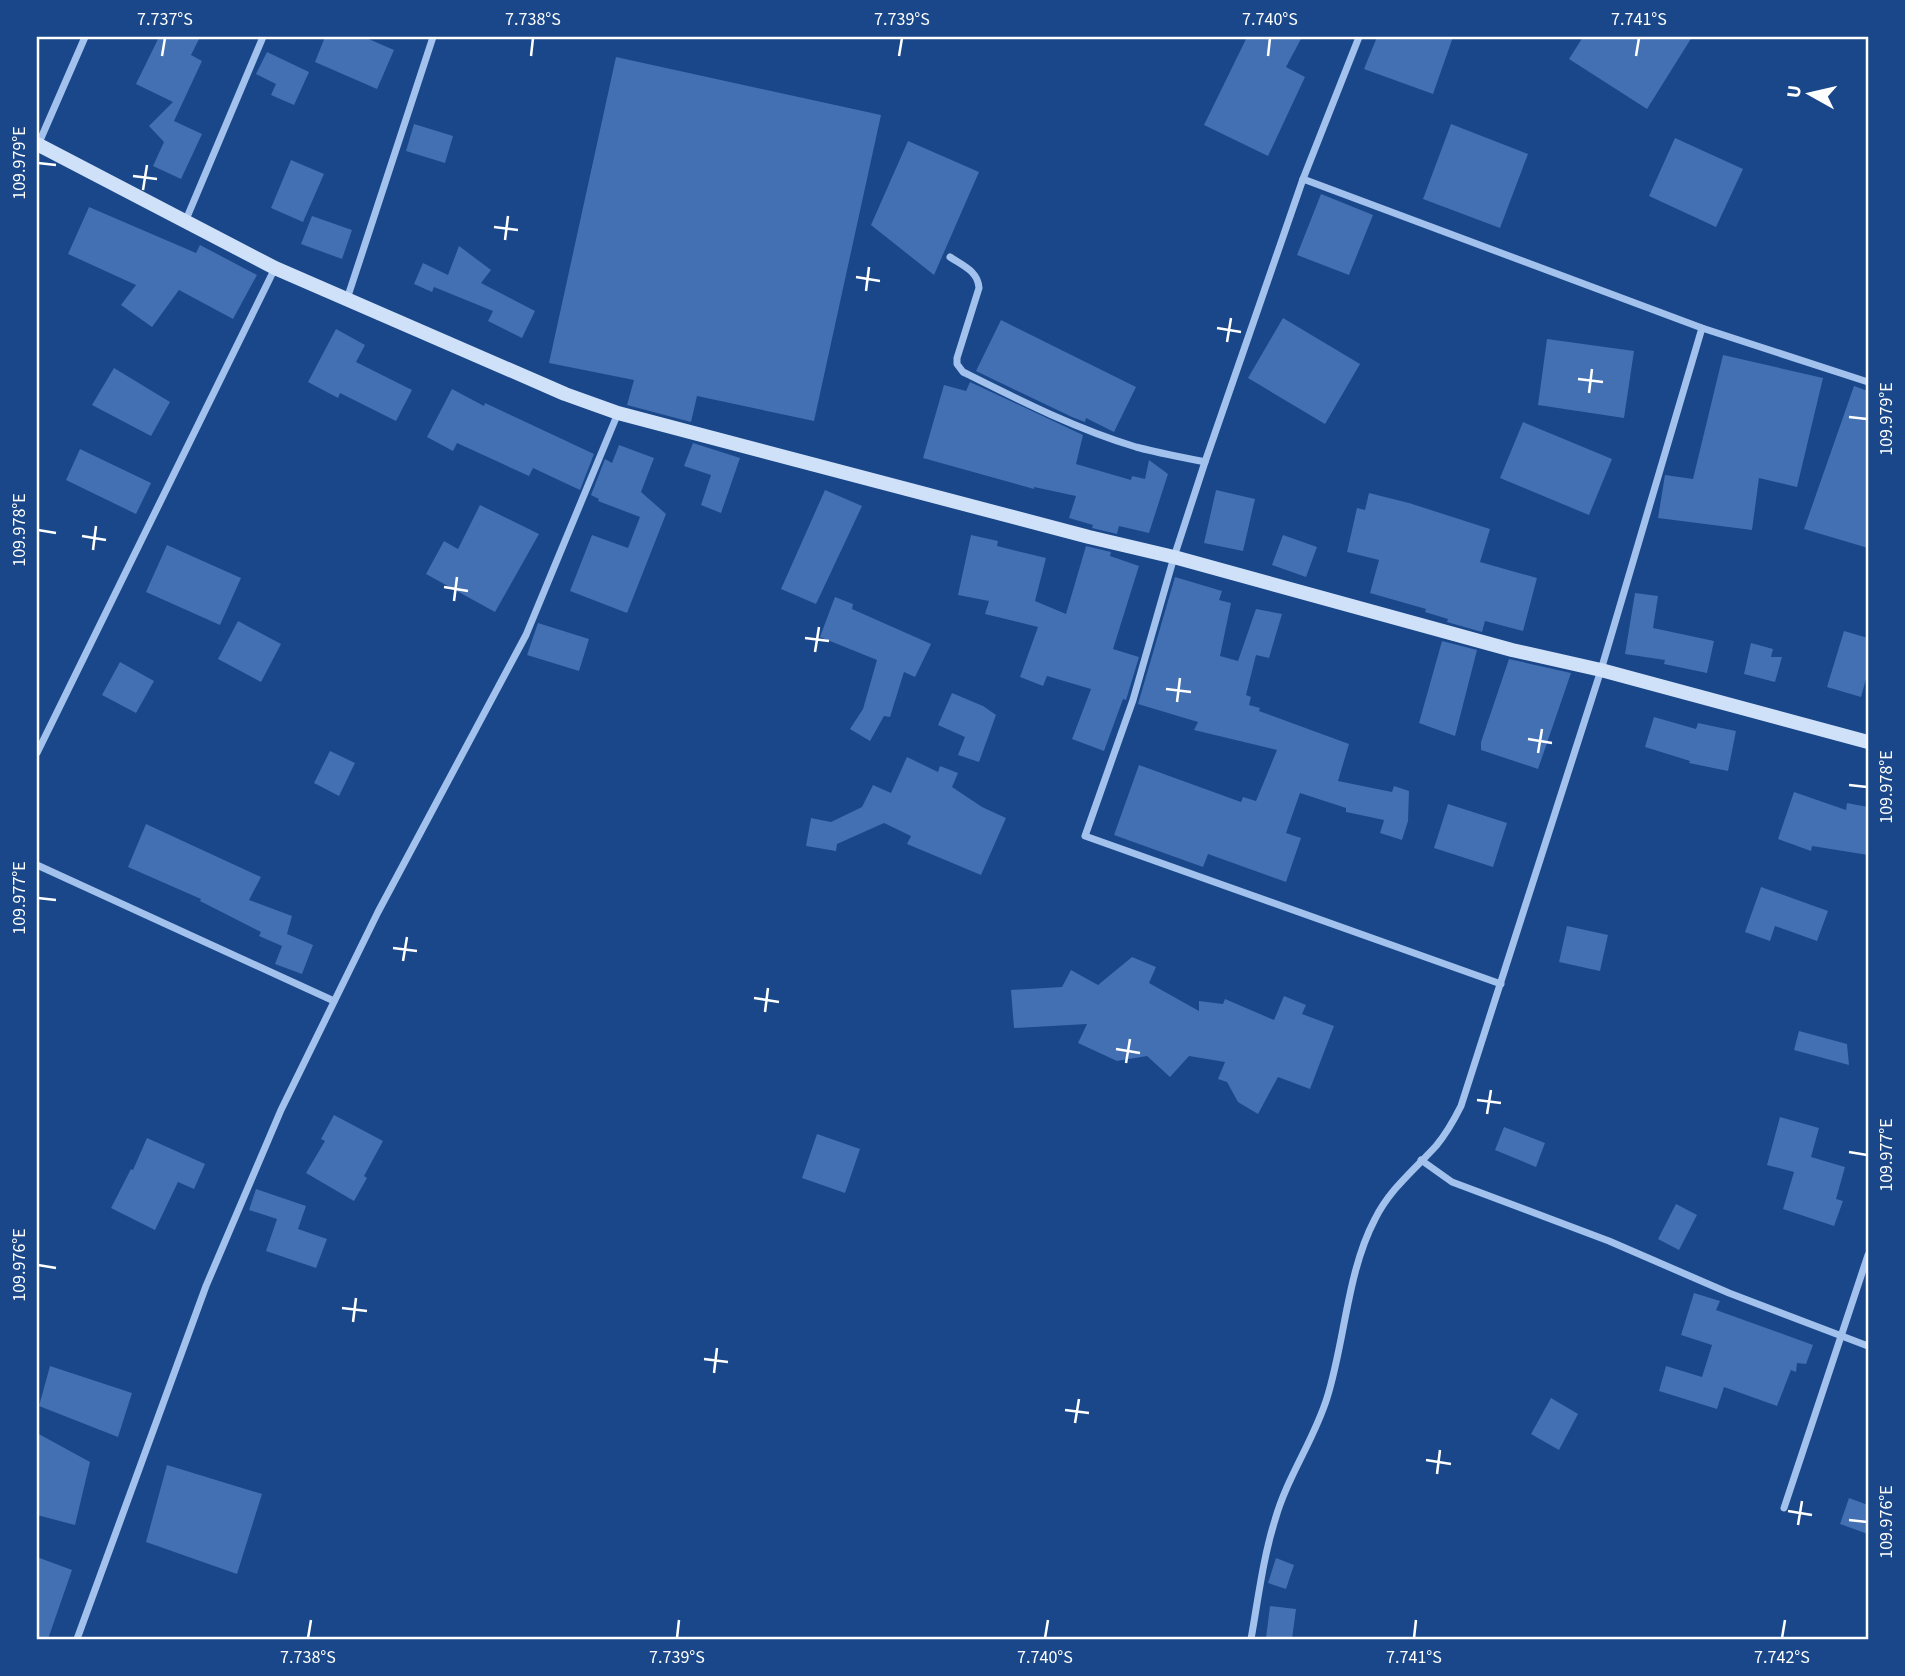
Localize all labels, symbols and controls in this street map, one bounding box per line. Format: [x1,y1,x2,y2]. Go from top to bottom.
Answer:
text: 7.737°S [137,7,193,32]
text: 7.738°S [505,7,561,32]
text: 7.739°S [874,7,930,32]
text: 7.740°S [1242,7,1298,32]
text: 7.741°S [1611,7,1667,32]
north arrow [1776,60,1846,130]
text: U [1780,84,1809,100]
text: 109.979°E [7,126,32,200]
text: 109.979°E [1874,382,1899,456]
text: 109.978°E [7,493,32,567]
text: 109.978°E [1874,750,1899,824]
text: 109.977°E [7,861,32,935]
text: 109.977°E [1874,1118,1899,1192]
text: 109.976°E [7,1228,32,1302]
text: 109.976°E [1874,1485,1899,1559]
text: 7.738°S [280,1645,336,1670]
text: 7.739°S [649,1645,705,1670]
text: 7.740°S [1017,1645,1073,1670]
text: 7.741°S [1386,1645,1442,1670]
text: 7.742°S [1754,1645,1810,1670]

